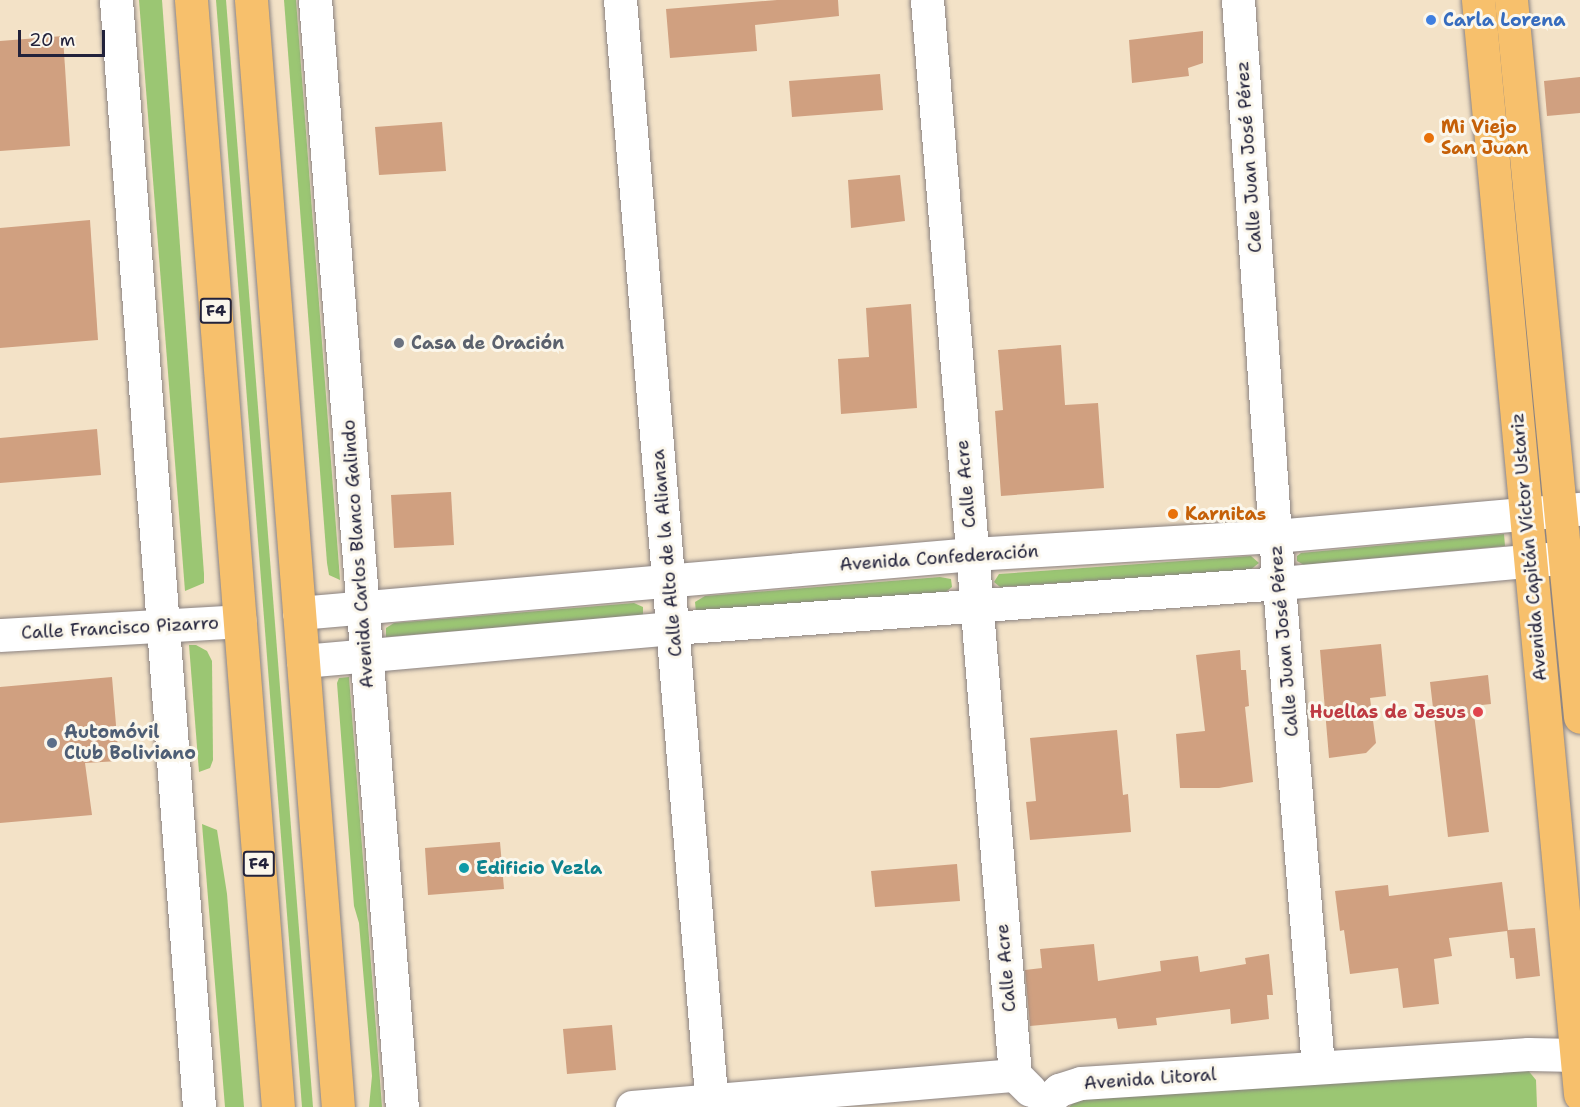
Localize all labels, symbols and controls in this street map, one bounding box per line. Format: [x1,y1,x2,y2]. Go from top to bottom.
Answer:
place label: Carla Lorena [1443,9,1566,31]
marker: Carla Lorena [1424,13,1438,27]
scale bar [21,18,108,56]
text: 20 m [29,28,75,52]
street label: Calle Juan José Pérez [1232,60,1266,254]
place label: Mi Viejo San Juan [1441,117,1528,160]
marker: Mi Viejo San Juan [1422,131,1436,145]
road number: F4 [200,298,232,324]
place label: Casa de Oración [411,332,564,354]
marker: Casa de Oración [392,336,406,350]
street label: Avenida Capitán Víctor Ustariz [1507,412,1551,682]
street label: Avenida Carlos Blanco Galindo [338,419,378,689]
street label: Calle Acre [951,439,981,529]
street label: Calle Alto de la Alianza [647,448,687,658]
place label: Karnitas [1185,503,1266,525]
marker: Karnitas [1166,507,1180,521]
street label: Avenida Confederación [839,540,1039,576]
street label: Calle Juan José Pérez [1265,544,1303,738]
street label: Calle Francisco Pizarro [21,612,219,644]
place label: Huellas de Jesus [1310,701,1466,723]
marker: Huellas de Jesus [1471,705,1485,719]
place label: Automóvil Club Boliviano [64,722,196,764]
marker: Automóvil Club Boliviano [45,736,59,750]
road number: F4 [242,851,276,877]
place label: Edificio Vezla [476,857,602,879]
marker: Edificio Vezla [457,861,471,875]
street label: Calle Acre [991,923,1021,1013]
street label: Avenida Litoral [1083,1064,1217,1094]

